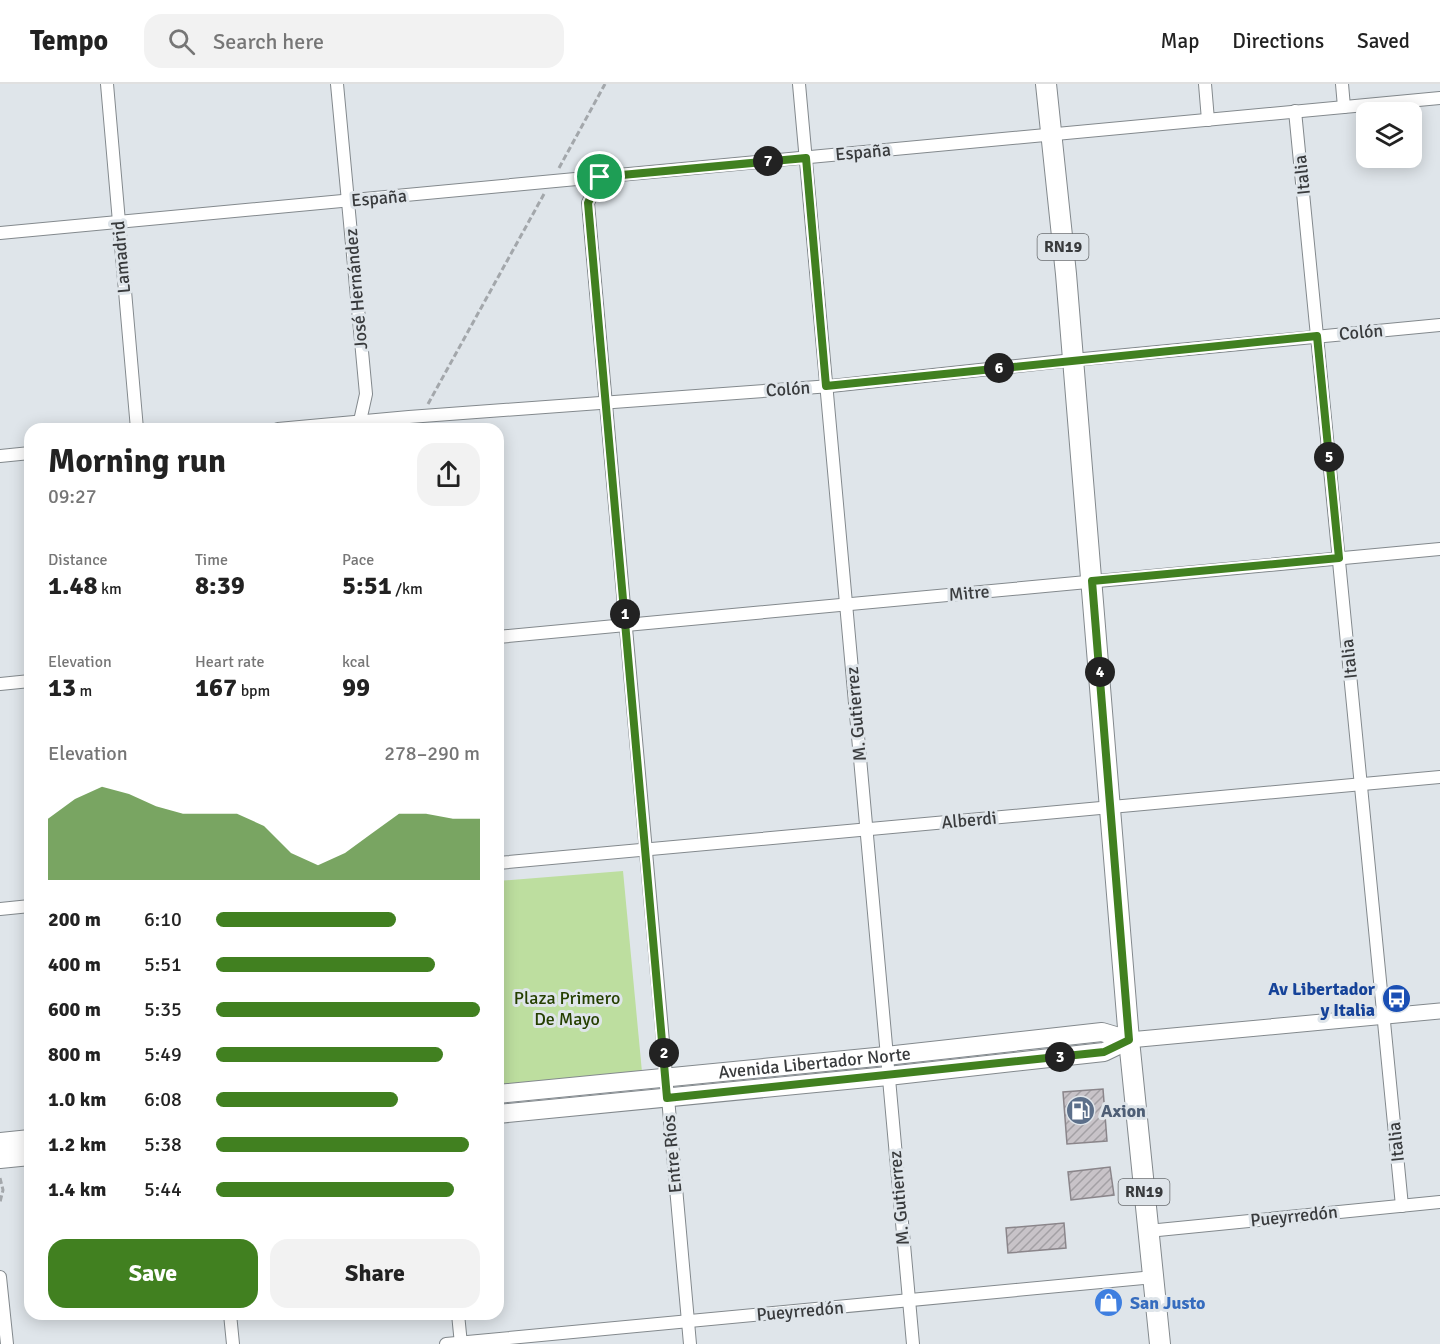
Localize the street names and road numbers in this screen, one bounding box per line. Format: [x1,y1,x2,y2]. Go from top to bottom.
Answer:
street label: España [834,139,892,165]
street label: Italia [1289,154,1315,196]
street label: España [350,185,408,211]
street label: Lamadrid [107,220,135,294]
street label: José Hernández [340,228,372,350]
road number: RN19 [1038,234,1088,260]
street label: Colón [1338,319,1384,345]
street label: Colón [765,376,811,402]
street label: Mitre [948,580,990,606]
street label: Italia [1336,638,1362,680]
street label: M. Gutierrez [841,666,871,762]
street label: Alberdi [940,807,998,833]
street label: Avenida Libertador Norte [717,1042,912,1083]
street label: Entre Ríos [658,1114,686,1194]
street label: Italia [1383,1121,1409,1163]
street label: M. Gutierrez [884,1150,914,1246]
road number: RN19 [1118,1179,1170,1205]
street label: Pueyrredón [1249,1200,1339,1232]
street label: Pueyrredón [755,1296,845,1326]

